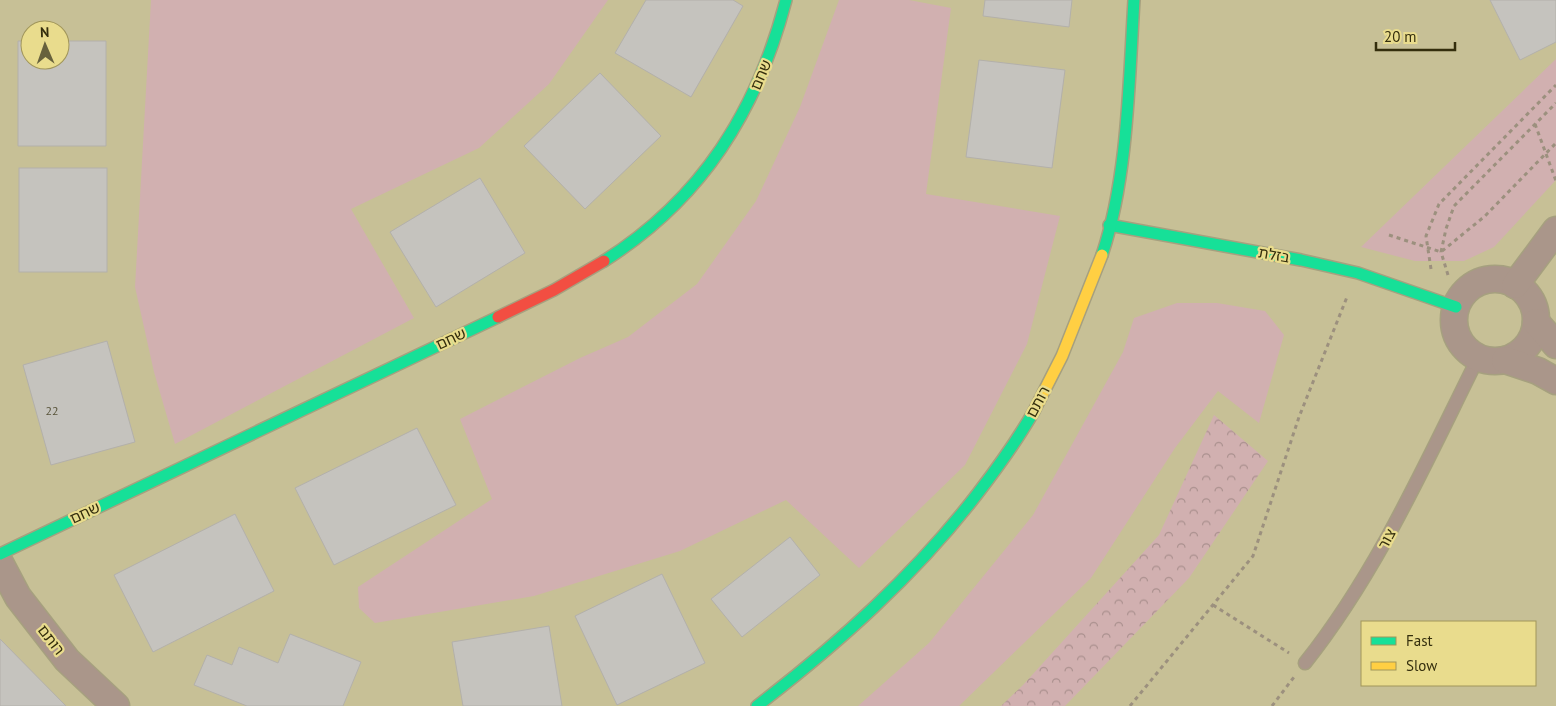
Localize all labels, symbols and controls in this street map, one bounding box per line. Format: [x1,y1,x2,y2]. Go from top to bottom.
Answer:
north arrow [20,20,70,70]
scale bar [1376,20,1455,52]
text: N [40,23,49,41]
text: 20 m [1384,27,1417,46]
street label: שחם [746,57,775,93]
street label: בזלת [1257,242,1292,267]
street label: שחם [433,323,469,354]
street label: רותם [1021,383,1054,421]
house number: 22 [45,403,59,418]
street label: שחם [67,497,103,528]
street label: צור [1373,525,1400,552]
street label: רותם [34,621,69,659]
legend [1361,621,1536,686]
text: Fast [1406,631,1433,650]
text: Slow [1406,656,1437,675]

